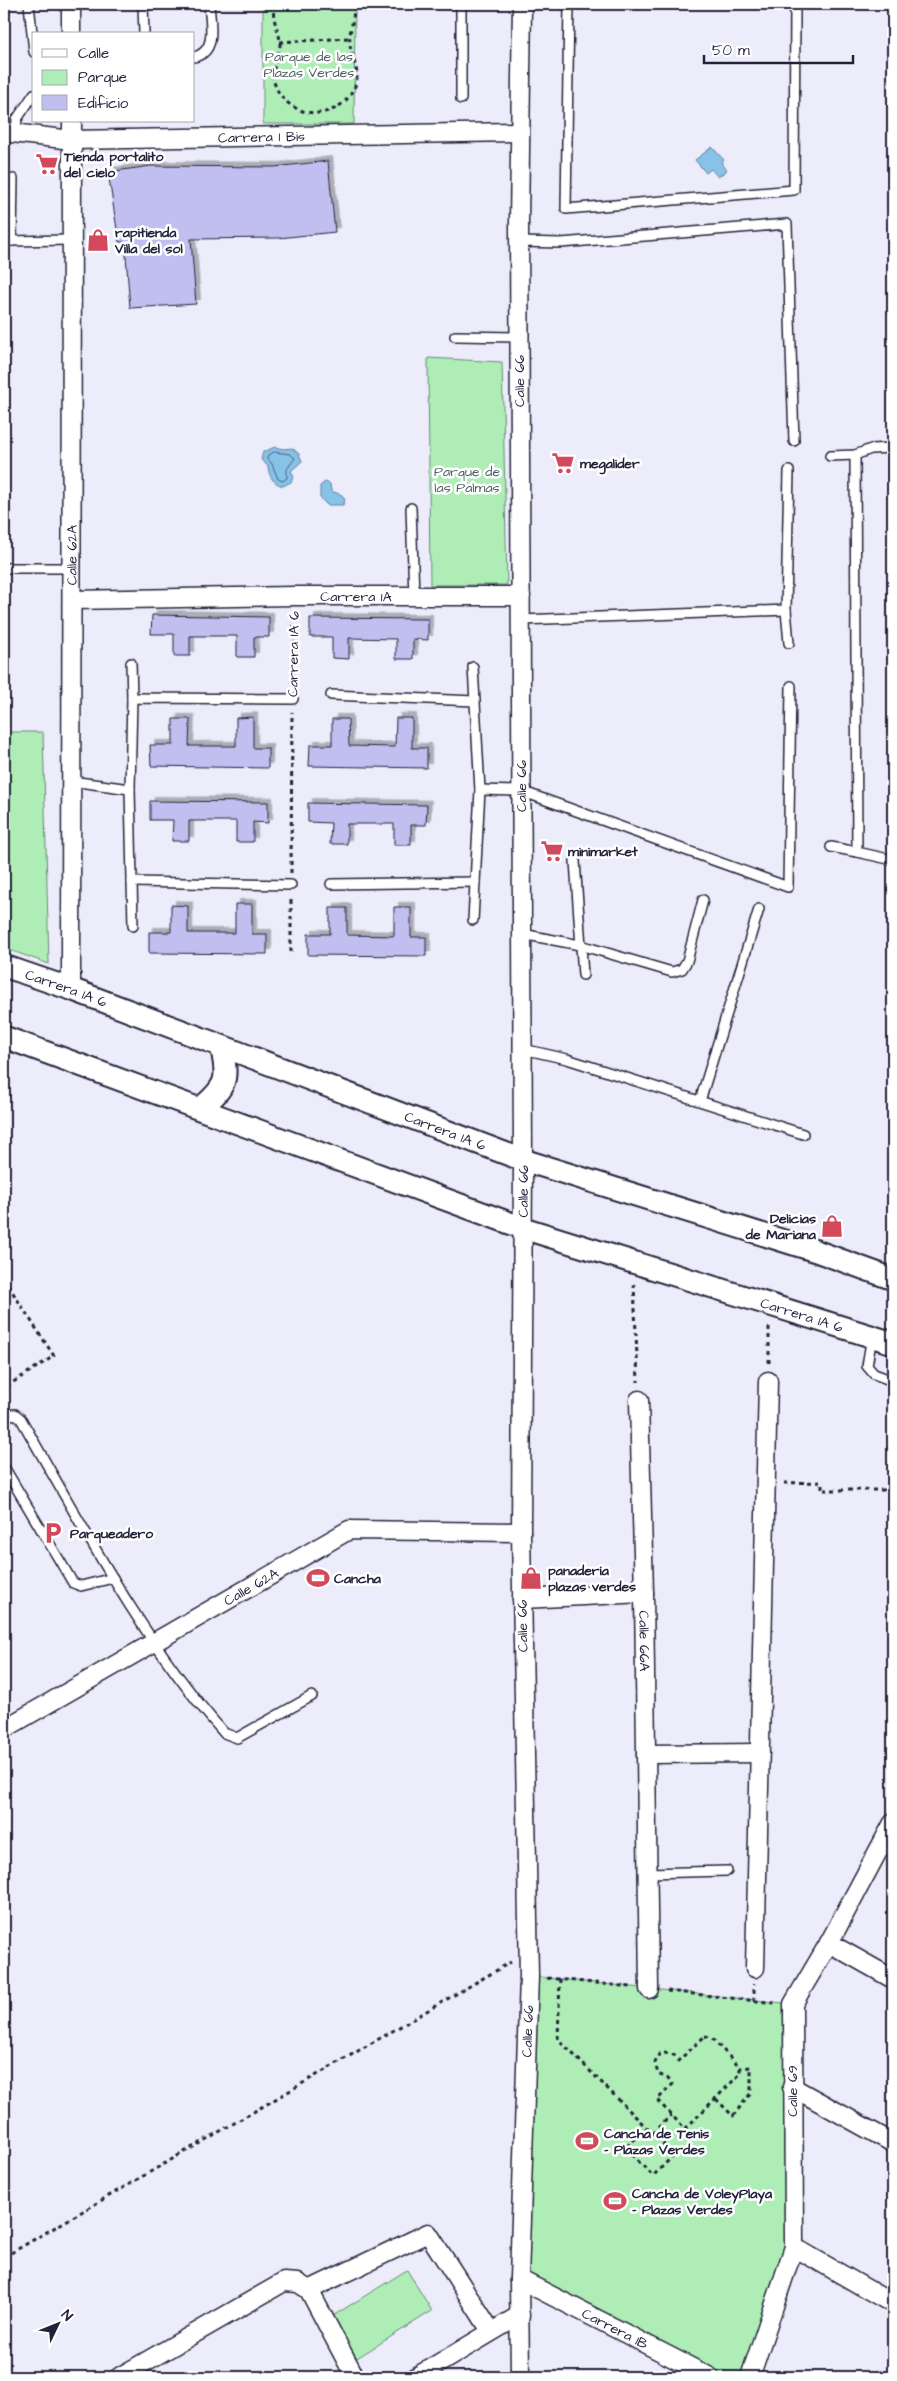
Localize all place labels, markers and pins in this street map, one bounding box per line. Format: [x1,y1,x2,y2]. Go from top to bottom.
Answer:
place label: Tienda portalito del cielo [63,147,163,183]
supermarket icon: Tienda portalito del cielo [34,151,60,177]
place label: rapitienda Villa del sol [114,223,183,259]
shop icon: rapitienda Villa del sol [85,227,111,253]
supermarket icon: megalider [550,450,576,476]
place label: megalider [580,454,640,475]
supermarket icon: minimarket [539,838,565,864]
place label: minimarket [568,842,638,862]
place label: Delicias de Mariana [745,1209,817,1245]
shop icon: Delicias de Mariana [819,1213,845,1239]
parking icon: Parqueadero [40,1520,66,1546]
place label: Parqueadero [70,1524,153,1544]
place label: panadería plazas verdes [548,1561,636,1597]
sports icon: Cancha [305,1565,331,1591]
shop icon: panadería plazas verdes [518,1565,544,1591]
place label: Cancha [334,1569,382,1589]
place label: Cancha de Tenis - Plazas Verdes [604,2124,709,2160]
sports icon: Cancha de Tenis - Plazas Verdes [574,2128,600,2154]
place label: Cancha de VoleyPlaya - Plazas Verdes [632,2184,773,2220]
sports icon: Cancha de VoleyPlaya - Plazas Verdes [602,2188,628,2214]

